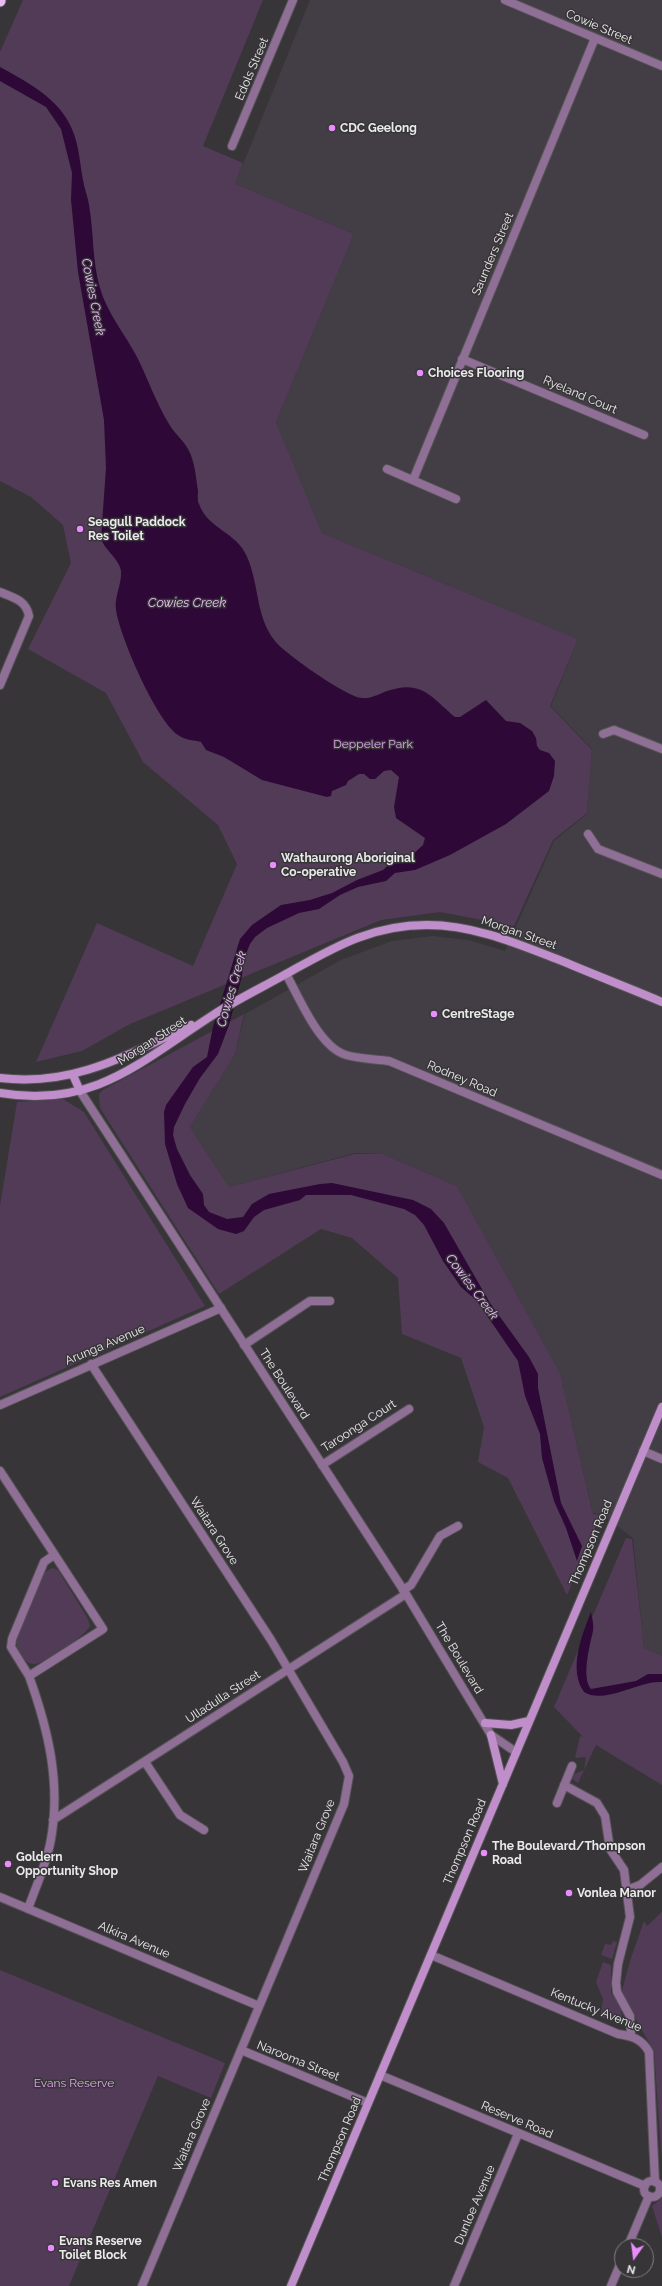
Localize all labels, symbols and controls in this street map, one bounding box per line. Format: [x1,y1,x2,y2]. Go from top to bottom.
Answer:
street label: Cowie Street [564,7,634,47]
street label: Edols Street [232,35,272,103]
place label: CDC Geelong [340,121,417,135]
marker: CDC Geelong [327,123,337,133]
street label: Saunders Street [469,210,517,298]
water label: Cowies Creek [78,257,108,337]
place label: Choices Flooring [428,366,524,380]
marker: Choices Flooring [415,368,425,378]
street label: Ryeland Court [541,373,619,417]
place label: Seagull Paddock Res Toilet [88,515,185,543]
marker: Seagull Paddock Res Toilet [75,524,85,534]
water label: Cowies Creek [148,595,226,611]
park label: Deppeler Park [333,737,413,751]
place label: Wathaurong Aboriginal Co-operative [281,851,415,879]
marker: Wathaurong Aboriginal Co-operative [268,860,278,870]
street label: Morgan Street [479,913,559,953]
water label: Cowies Creek [214,949,250,1029]
place label: CentreStage [442,1007,514,1021]
marker: CentreStage [429,1009,439,1019]
street label: Morgan Street [115,1013,189,1069]
street label: Rodney Road [425,1058,499,1100]
water label: Cowies Creek [442,1251,502,1323]
street label: Arunga Avenue [63,1322,147,1368]
street label: The Boulevard [256,1346,312,1422]
street label: Taroonga Court [319,1397,399,1455]
street label: Waitara Grove [187,1494,241,1568]
street label: Thompson Road [566,1498,616,1588]
street label: The Boulevard [432,1620,486,1696]
street label: Ulladulla Street [183,1668,263,1726]
street label: Waitara Grove [296,1797,338,1875]
street label: Thompson Road [440,1797,490,1887]
place label: The Boulevard/Thompson Road [492,1839,646,1867]
marker: The Boulevard/Thompson Road [479,1848,489,1858]
place label: Goldern Opportunity Shop [16,1850,118,1878]
marker: Goldern Opportunity Shop [3,1859,13,1869]
place label: Vonlea Manor [577,1886,656,1900]
marker: Vonlea Manor [564,1888,574,1898]
street label: Alkira Avenue [96,1918,172,1962]
street label: Kentucky Avenue [548,1985,644,2035]
street label: Narooma Street [255,2038,341,2084]
park label: Evans Reserve [34,2076,114,2090]
street label: Thompson Road [315,2095,365,2185]
street label: Waitara Grove [170,2096,214,2174]
street label: Reserve Road [479,2098,555,2142]
street label: Dunloe Avenue [452,2163,498,2247]
place label: Evans Res Amen [63,2176,157,2190]
marker: Evans Res Amen [50,2178,60,2188]
place label: Evans Reserve Toilet Block [59,2234,142,2262]
north arrow [614,2238,654,2278]
marker: Evans Reserve Toilet Block [46,2243,56,2253]
text: N [626,2262,637,2276]

